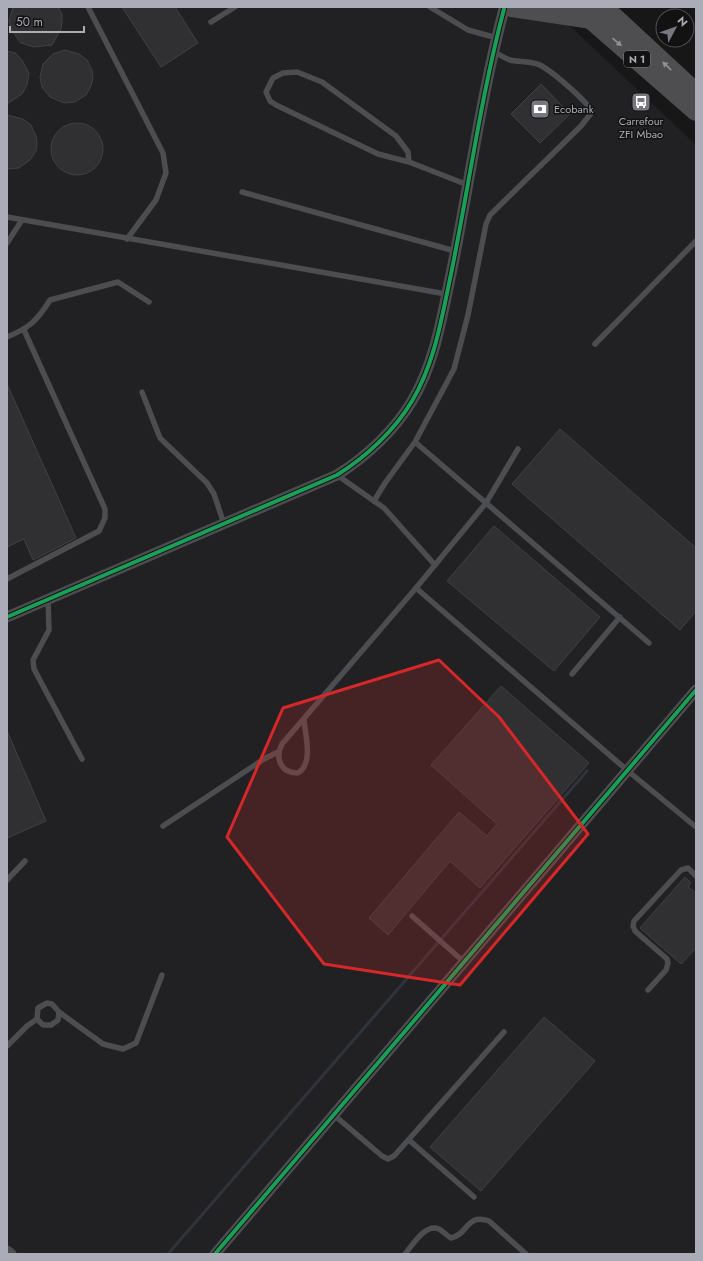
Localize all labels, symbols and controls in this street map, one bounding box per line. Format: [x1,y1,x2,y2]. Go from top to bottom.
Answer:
scale bar [10,8,84,34]
north arrow [655,8,695,48]
text: 50 m [16,13,43,31]
text: N [674,13,691,30]
one-way arrow [612,37,622,46]
road number: N 1 [624,51,650,67]
one-way arrow [662,62,673,71]
bus stop icon: Carrefour ZFI Mbao [630,91,652,113]
bank icon: Ecobank [529,98,551,120]
place label: Ecobank [554,101,594,117]
place label: Carrefour ZFI Mbao [619,113,664,142]

